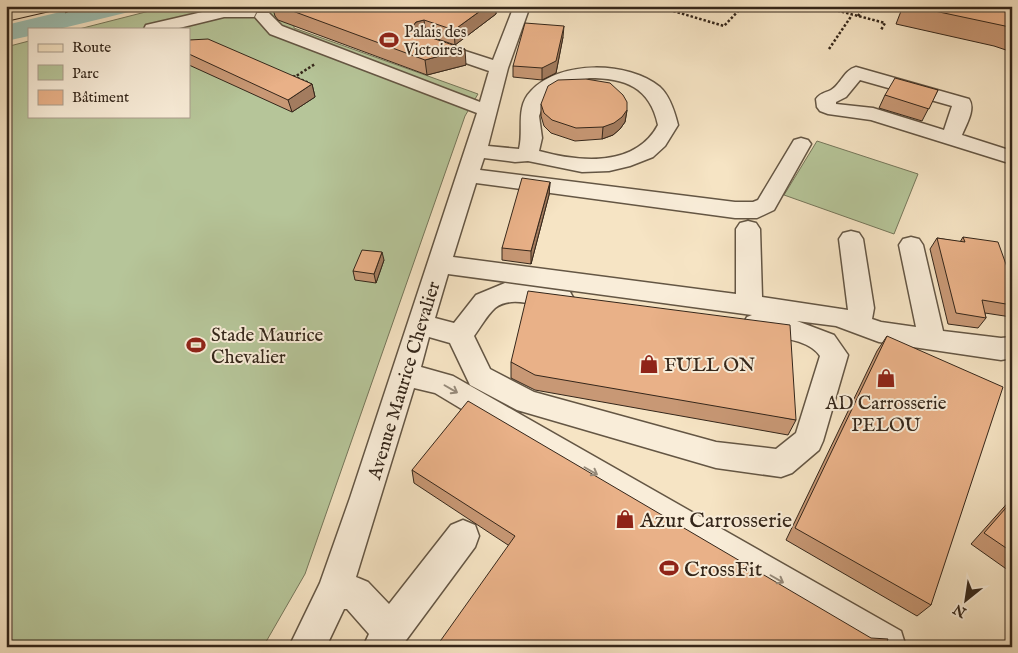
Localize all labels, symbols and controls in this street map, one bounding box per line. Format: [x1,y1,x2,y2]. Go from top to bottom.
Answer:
place label: Palais des Victoires [403,23,467,61]
legend [28,28,190,118]
sports icon: Palais des Victoires [378,29,400,51]
text: Route [72,38,111,57]
text: Parc [72,64,99,83]
text: Bâtiment [72,88,129,107]
street label: Avenue Maurice Chevalier [363,279,447,484]
place label: Stade Maurice Chevalier [211,324,324,370]
sports icon: Stade Maurice Chevalier [185,334,207,356]
shop icon: FULL ON [638,353,660,375]
place label: FULL ON [664,354,755,378]
shop icon: AD Carrosserie PELOU [875,367,897,389]
one-way arrow [443,384,458,394]
place label: AD Carrosserie PELOU [824,392,947,438]
one-way arrow [584,466,598,476]
place label: Azur Carrosserie [639,507,792,535]
shop icon: Azur Carrosserie [614,508,636,530]
place label: CrossFit [684,556,763,584]
sports icon: CrossFit [658,557,680,579]
one-way arrow [769,575,784,585]
north arrow [940,576,990,626]
text: N [950,600,971,622]

